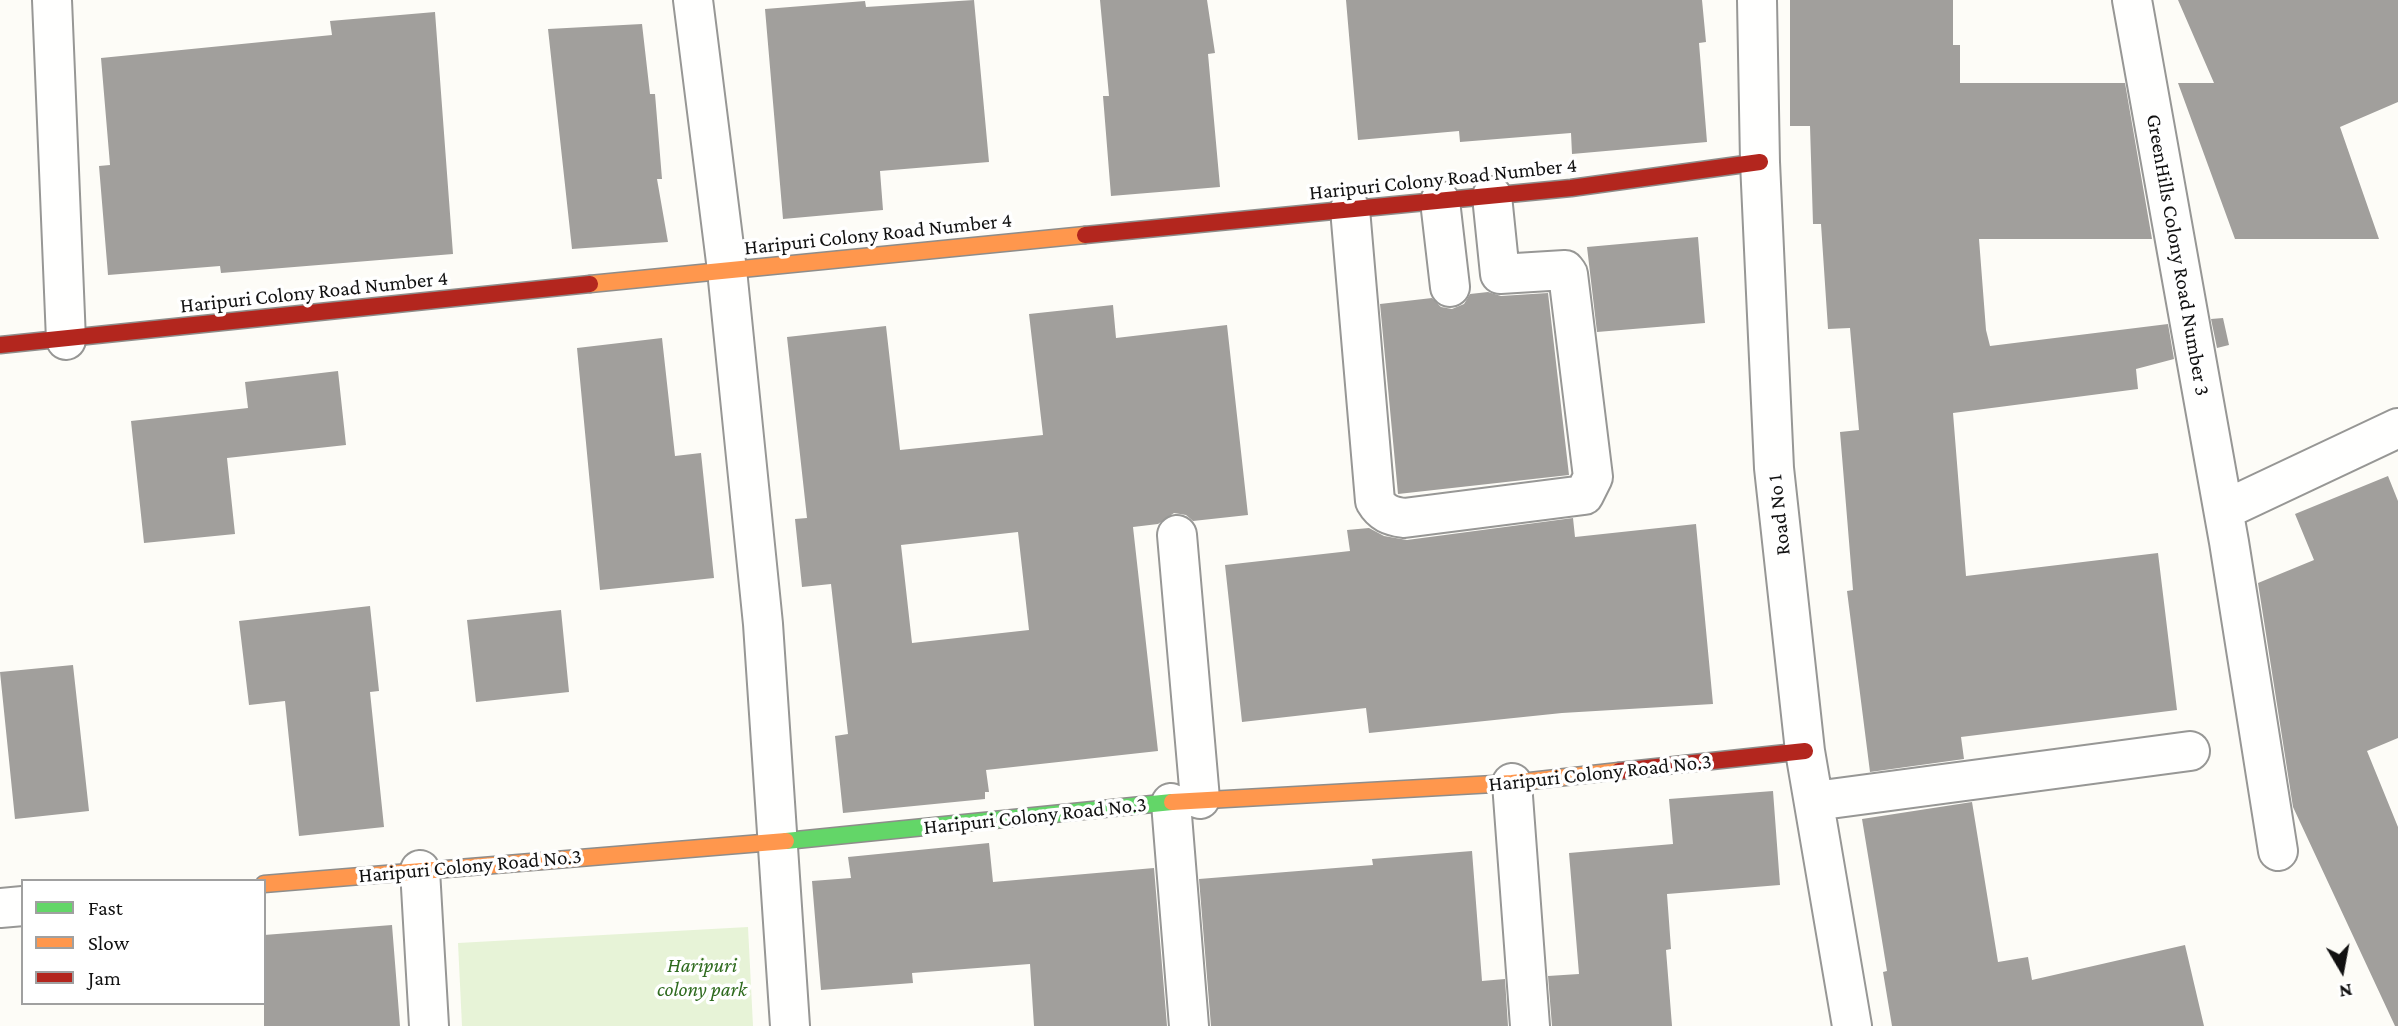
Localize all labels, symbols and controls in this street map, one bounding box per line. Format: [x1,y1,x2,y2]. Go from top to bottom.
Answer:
street label: GreenHills Colony Road Number 3 [2141,112,2215,398]
street label: Haripuri Colony Road Number 4 [1308,152,1578,206]
street label: Haripuri Colony Road Number 4 [743,207,1013,261]
street label: Haripuri Colony Road Number 4 [179,265,449,319]
street label: Road No 1 [1762,473,1796,557]
street label: Haripuri Colony Road No.3 [1487,749,1713,797]
street label: Haripuri Colony Road No.3 [922,792,1148,840]
street label: Haripuri Colony Road No.3 [357,844,583,888]
legend [21,879,266,1005]
text: Fast [88,896,123,920]
text: Slow [88,931,129,955]
north arrow [2307,935,2377,1005]
park label: Haripuri colony park [657,953,747,1003]
text: Jam [88,966,121,990]
text: N [2338,980,2354,1003]

